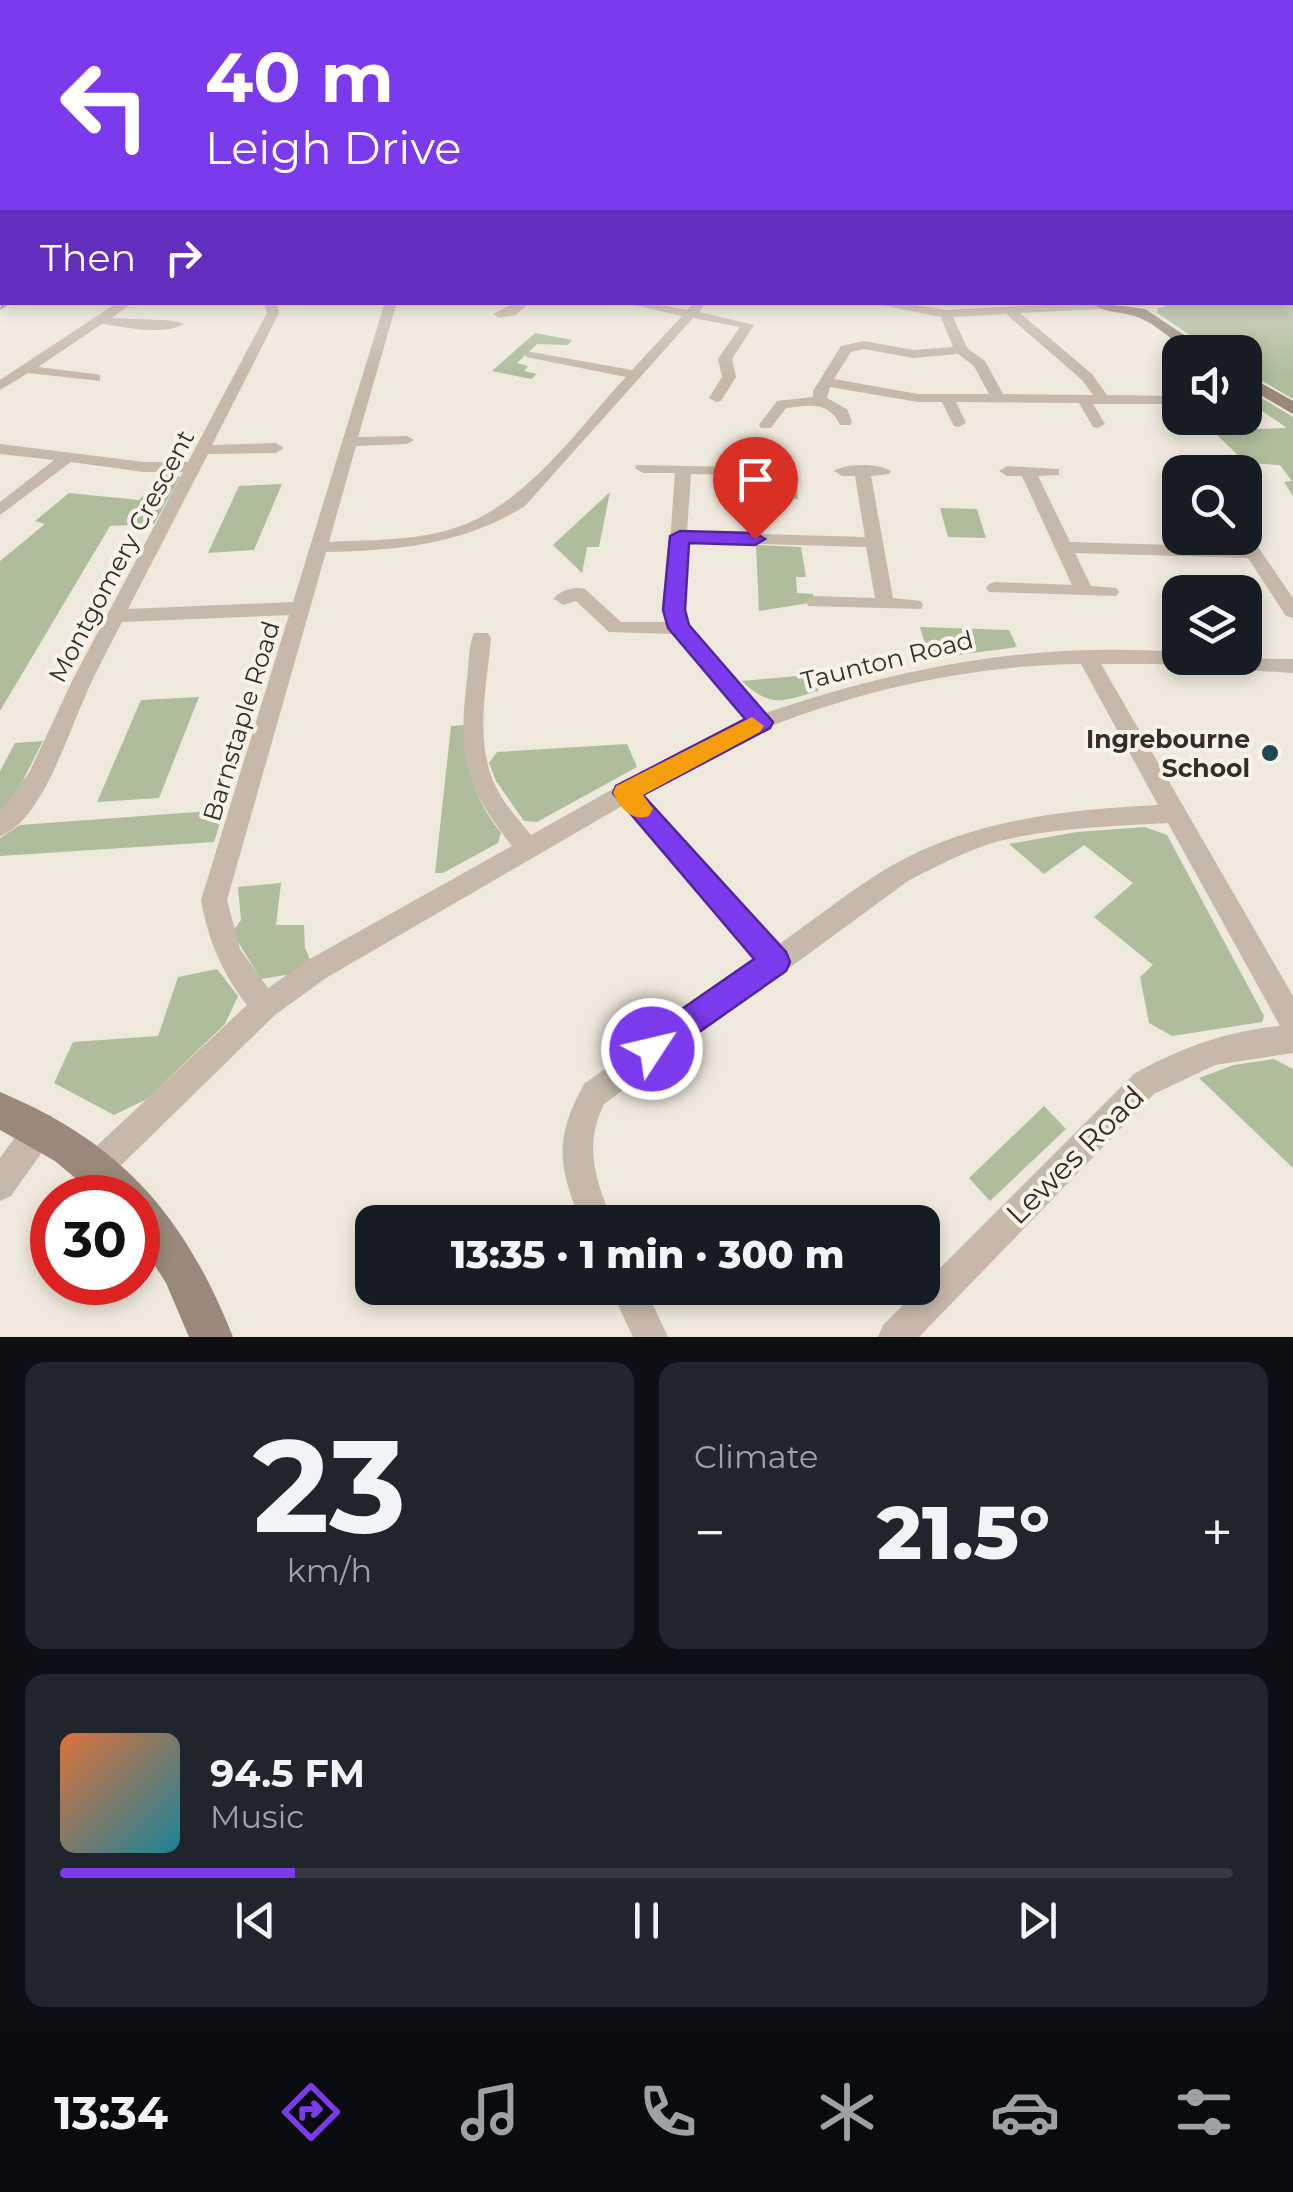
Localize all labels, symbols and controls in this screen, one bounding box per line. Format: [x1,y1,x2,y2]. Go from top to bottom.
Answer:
text: 40 m [205,34,394,120]
icon: left [40,40,170,170]
text: Leigh Drive [205,120,461,175]
icon: right [156,230,211,285]
text: Then [40,234,136,281]
map controls [1162,335,1262,675]
button: sound [1162,335,1262,435]
street label: Montgomery Crescent [42,425,200,687]
pin [713,437,798,540]
icon: arrive [728,452,783,507]
button: search [1162,455,1262,555]
button: layers [1162,575,1262,675]
street label: Barnstaple Road [196,617,286,825]
street label: Taunton Road [798,624,976,696]
place label: Ingrebourne School [1086,724,1250,783]
marker: Ingrebourne School [1259,742,1281,764]
position arrow [600,997,704,1101]
street label: Lewes Road [998,1078,1152,1232]
speed limit sign: 30 [30,1175,160,1305]
text: 13:35 · 1 min · 300 m [451,1231,844,1278]
text: 23 [253,1406,406,1565]
text: Climate [694,1437,818,1476]
text: 21.5° [877,1486,1050,1578]
text: − [694,1499,726,1566]
text: + [1201,1499,1233,1566]
text: km/h [287,1551,372,1590]
text: 94.5 FM [210,1750,365,1797]
text: Music [210,1797,304,1836]
icon: previous [228,1893,283,1948]
icon: pause [619,1893,674,1948]
icon: next [1010,1893,1065,1948]
icon: directions [276,2077,346,2147]
icon: music [455,2077,525,2147]
icon: phone [633,2077,703,2147]
icon: climate [812,2077,882,2147]
icon: car [990,2077,1060,2147]
icon: filters [1169,2077,1239,2147]
text: 13:34 [54,2085,168,2140]

